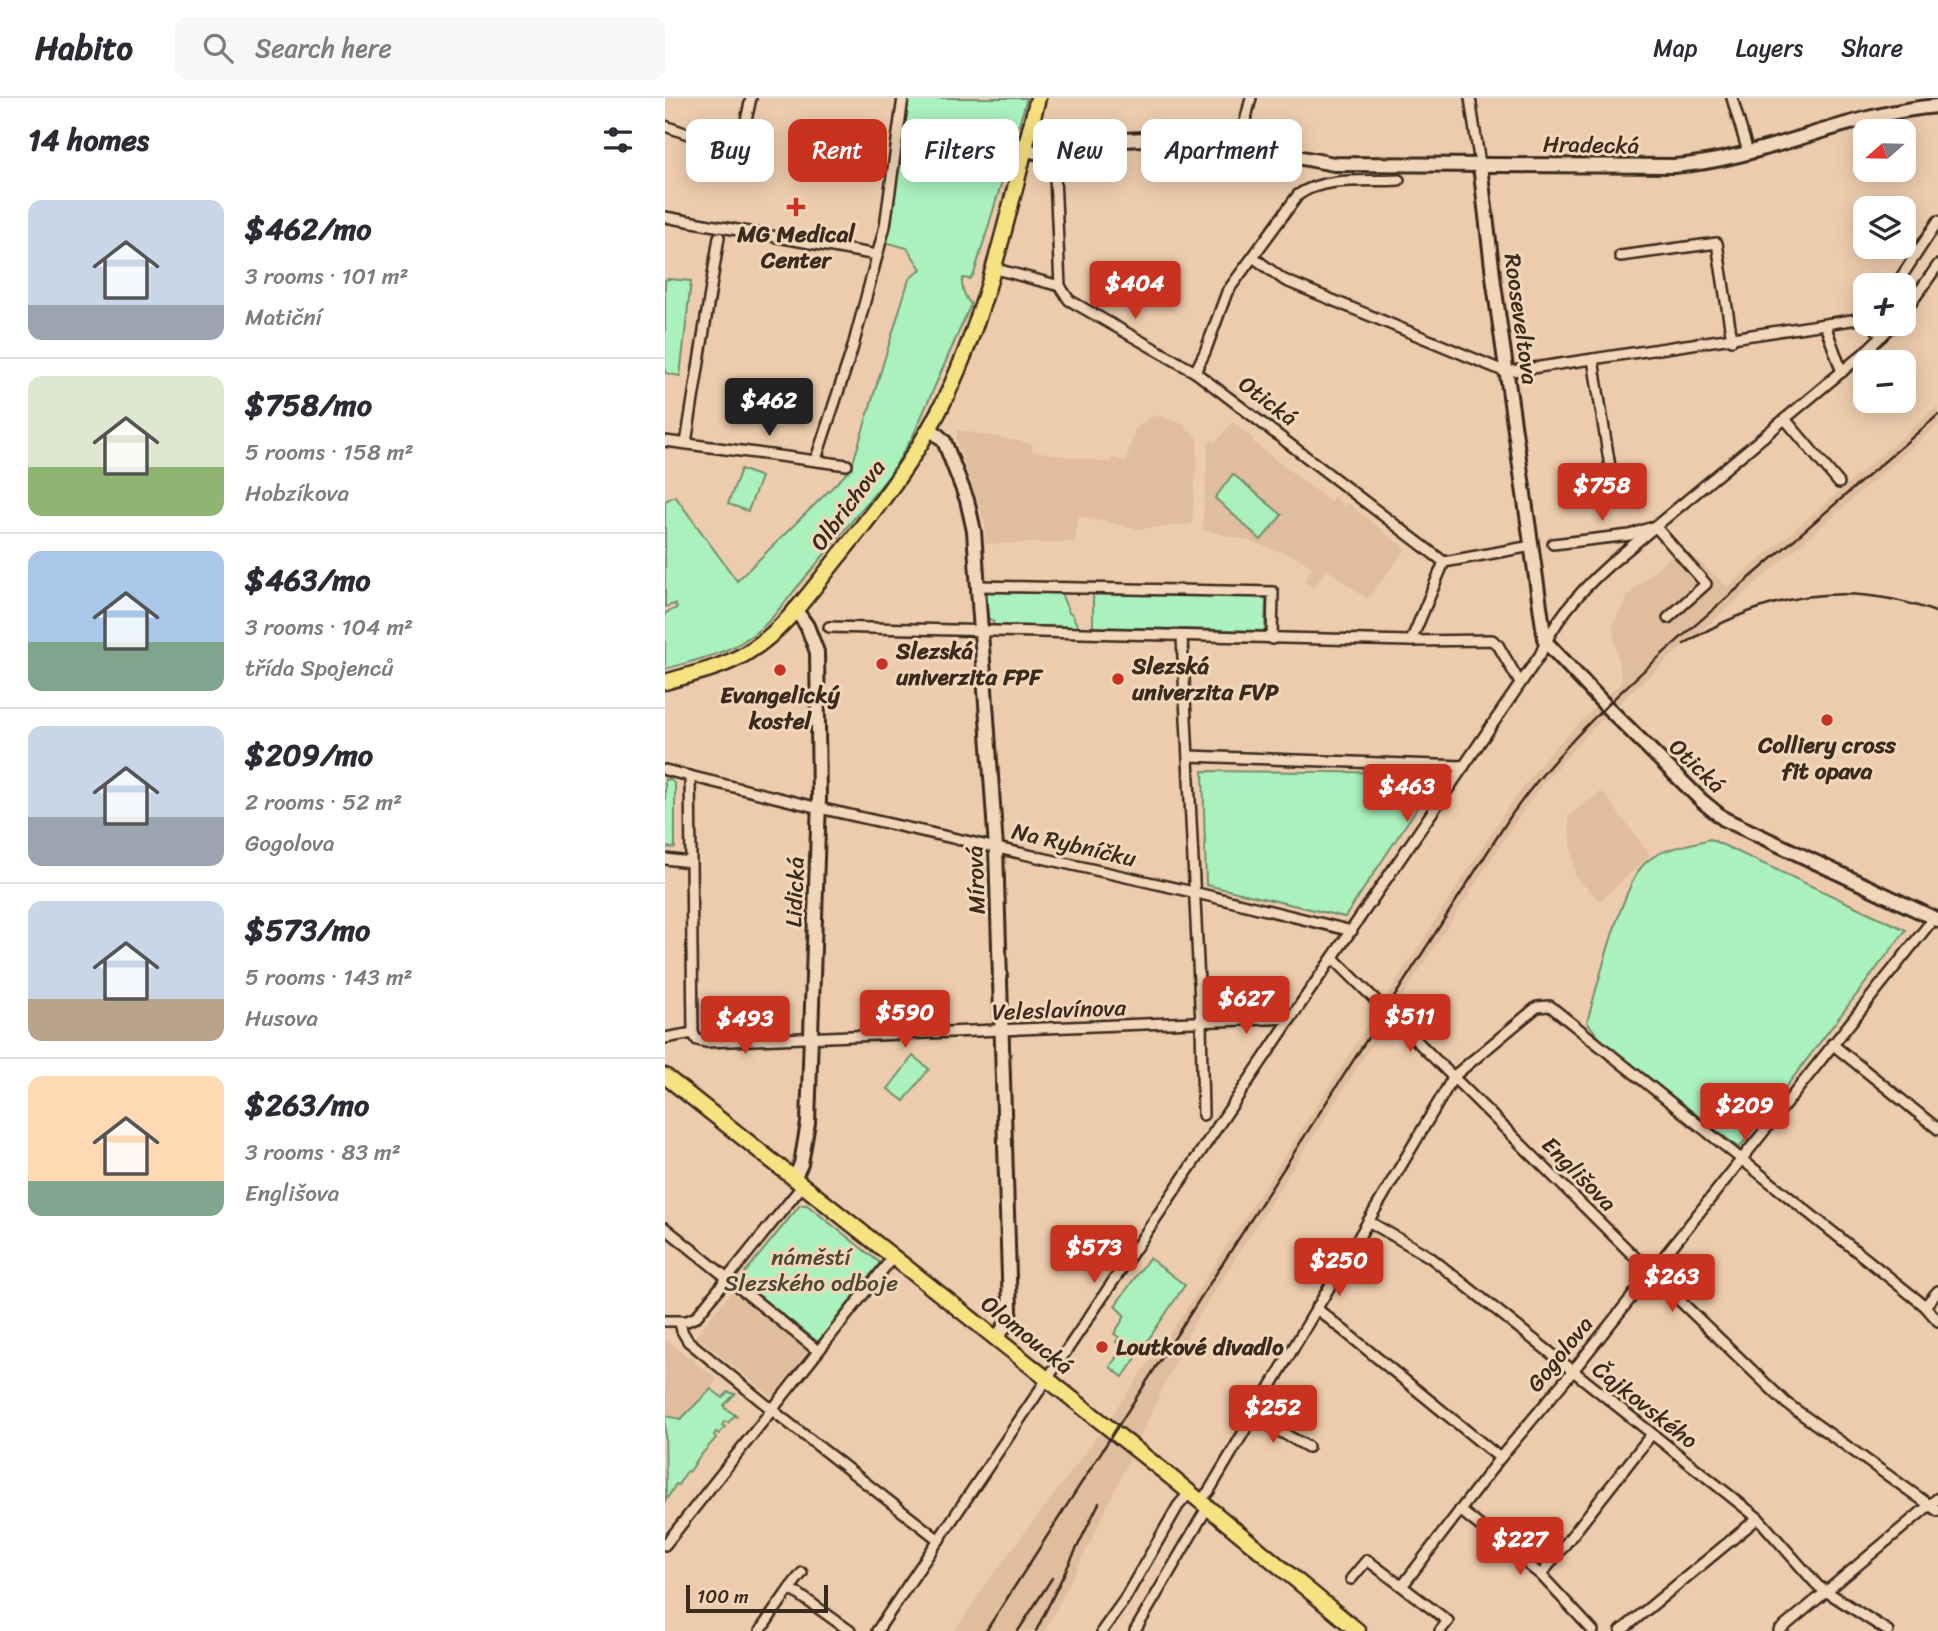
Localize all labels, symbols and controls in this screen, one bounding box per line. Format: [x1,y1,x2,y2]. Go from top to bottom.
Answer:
search box [175,17,665,80]
text: Habito [35,19,133,77]
text: Search here [255,25,392,71]
text: Map [1653,27,1698,69]
text: Layers [1736,27,1803,69]
text: Share [1841,27,1903,69]
icon: search [199,29,237,67]
text: 14 homes [28,113,149,167]
chip: Buy [686,119,774,182]
chip: Rent [788,119,887,182]
chip: Filters [901,119,1019,182]
chip: New [1033,119,1127,182]
chip: Apartment [1141,119,1302,182]
north arrow [1853,119,1916,182]
map controls [1853,119,1916,413]
icon: filters [599,121,637,159]
street label: Hradecká [1542,124,1640,166]
button: layers [1853,196,1916,259]
marker: MG Medical Center [786,197,806,217]
text: $462/mo [245,202,371,256]
place label: MG Medical Center [736,214,856,281]
icon: home [84,228,168,312]
street label: Rooseveltova [1492,251,1551,388]
text: 3 rooms · 101 m² [245,256,409,297]
pin: $404 [1094,262,1176,321]
text: $404 [1106,263,1164,304]
button: + [1853,273,1916,336]
text: Matiční [245,297,322,338]
button: − [1853,350,1916,413]
street label: Otická [1229,365,1307,437]
text: $758/mo [245,378,372,432]
pin: $462 [728,378,810,438]
text: $462 [741,380,797,421]
icon: home [84,404,168,488]
text: 5 rooms · 158 m² [245,432,414,473]
street label: Olbrichova [799,450,897,560]
pin: $758 [1561,464,1643,523]
text: $758 [1574,465,1630,506]
text: Hobzíkova [245,473,349,514]
text: $463/mo [245,553,371,607]
icon: home [84,579,168,663]
text: 3 rooms · 104 m² [245,607,413,648]
place label: Slezská univerzita FPF [895,631,1044,698]
place label: Slezská univerzita FVP [1131,646,1279,713]
text: třída Spojenců [245,648,394,689]
marker: Slezská univerzita FPF [874,656,890,672]
marker: Evangelický kostel [772,662,788,678]
marker: Slezská univerzita FVP [1110,671,1126,687]
place label: Evangelický kostel [720,675,841,742]
marker: Colliery cross fit opava [1819,712,1835,728]
place label: Colliery cross fit opava [1757,725,1896,792]
text: $209/mo [245,728,373,782]
street label: Otická [1659,728,1735,804]
icon: home [84,754,168,838]
pin: $463 [1366,764,1448,824]
text: $463 [1379,766,1435,807]
text: 2 rooms · 52 m² [245,782,402,823]
street label: Na Rybníčku [1008,811,1141,879]
text: Gogolova [245,823,335,864]
street label: Mírová [954,845,998,915]
street label: Lidická [773,856,817,928]
text: $573/mo [245,903,370,957]
icon: home [84,929,168,1013]
text: 5 rooms · 143 m² [245,957,413,998]
pin: $627 [1205,976,1287,1036]
text: $627 [1219,978,1273,1019]
street label: Veleslavínova [991,987,1127,1033]
pin: $590 [864,990,946,1050]
text: $590 [876,992,934,1033]
pin: $511 [1369,995,1451,1054]
pin: $493 [704,996,786,1056]
text: $511 [1385,996,1435,1037]
text: Husova [245,998,318,1039]
text: $493 [717,998,773,1039]
text: $263/mo [245,1078,369,1132]
pin: $209 [1704,1084,1786,1143]
text: $209 [1716,1085,1774,1126]
icon: home [84,1104,168,1188]
street label: Englišova [1531,1126,1627,1222]
text: 3 rooms · 83 m² [245,1132,401,1173]
text: Englišova [245,1173,339,1214]
pin: $573 [1053,1226,1135,1285]
text: $573 [1066,1227,1122,1268]
park label: náměstí Slezského odboje [724,1237,898,1304]
pin: $250 [1298,1238,1380,1298]
text: $250 [1310,1240,1368,1281]
pin: $263 [1631,1254,1713,1314]
text: $263 [1645,1256,1699,1297]
street label: Olomoucká [971,1284,1083,1386]
street label: Gogolova [1516,1306,1604,1402]
place label: Loutkové divadlo [1116,1327,1284,1368]
marker: Loutkové divadlo [1094,1339,1110,1355]
street label: Čajkovského [1583,1350,1707,1460]
pin: $252 [1232,1386,1314,1445]
text: $252 [1245,1387,1301,1428]
pin: $227 [1479,1518,1561,1577]
text: $227 [1492,1519,1548,1560]
text: 100 m [697,1580,749,1613]
scale bar [686,1582,828,1614]

